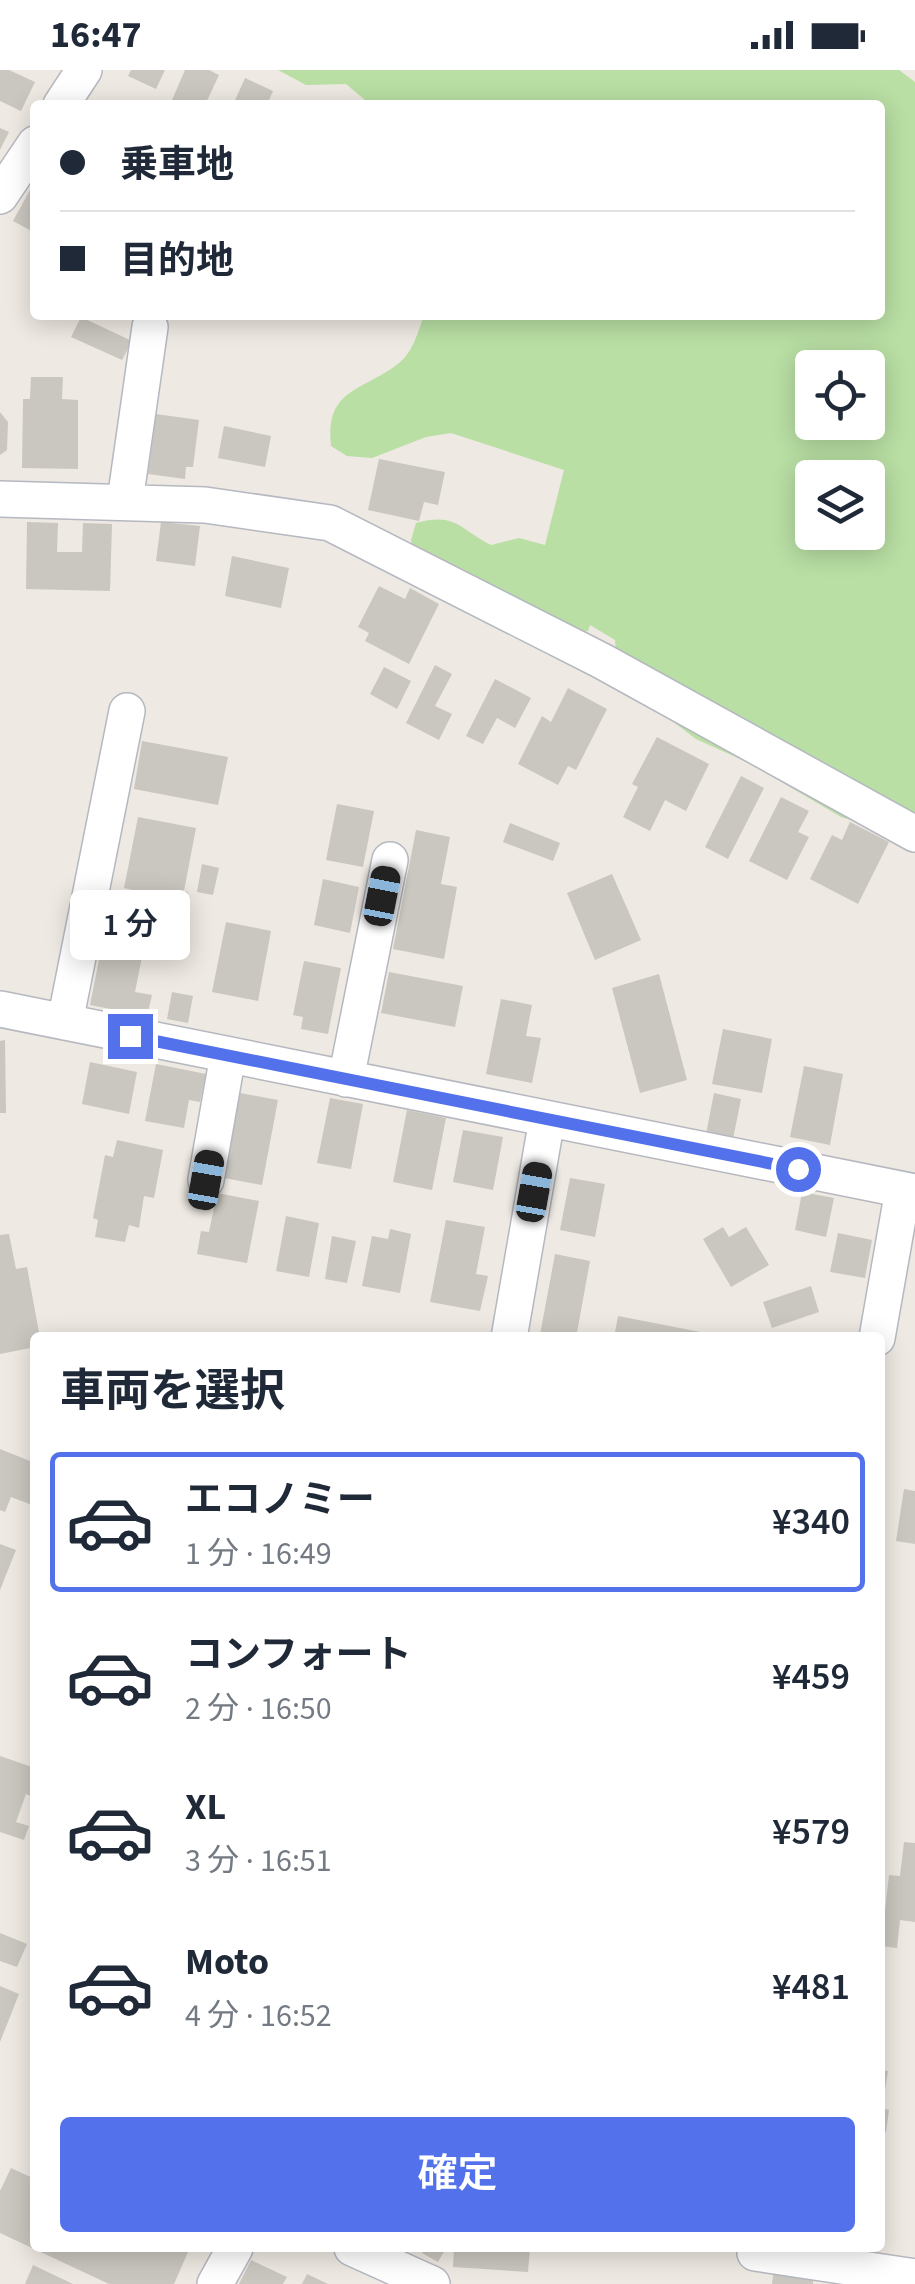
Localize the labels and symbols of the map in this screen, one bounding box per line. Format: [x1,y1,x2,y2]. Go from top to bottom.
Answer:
car [362,864,402,928]
callout: 1 分 [70,891,190,961]
route end [108,1014,153,1059]
route start [776,1147,821,1192]
car [186,1148,226,1212]
car [514,1160,554,1224]

